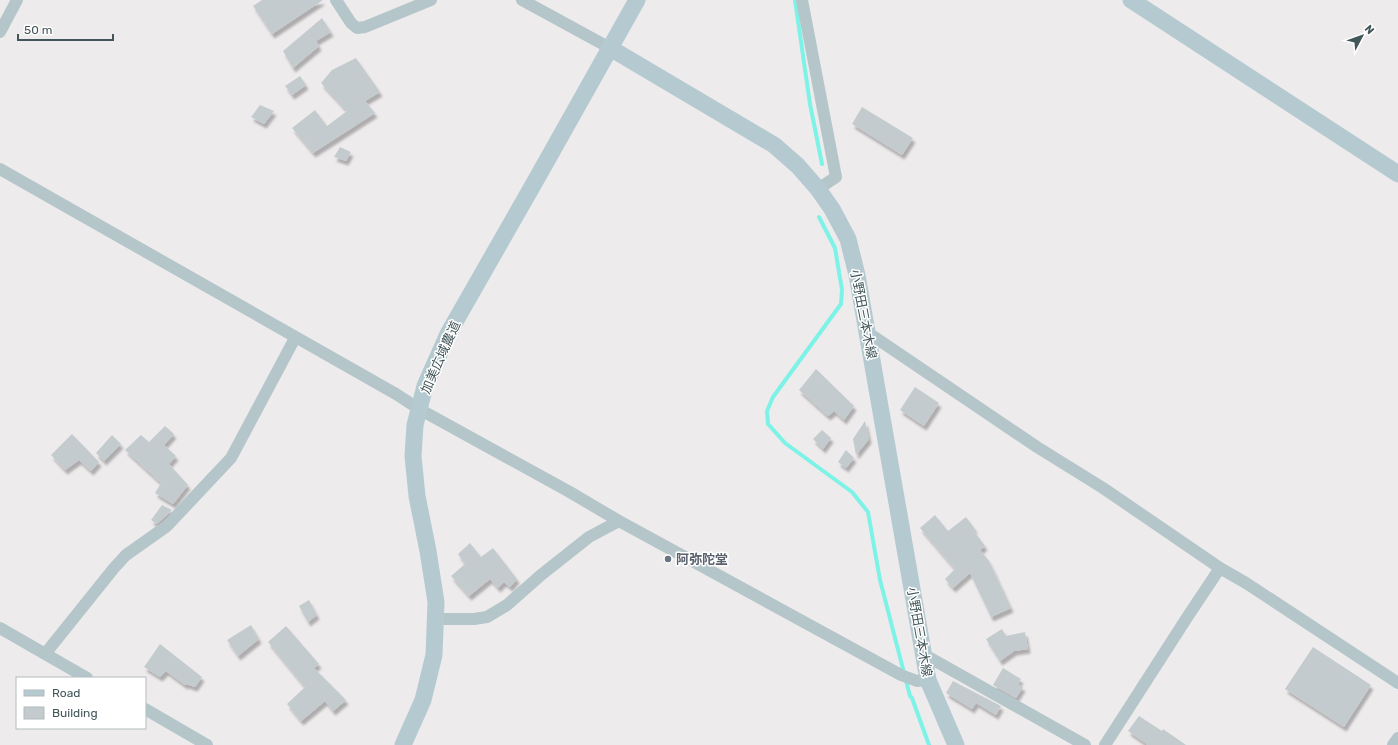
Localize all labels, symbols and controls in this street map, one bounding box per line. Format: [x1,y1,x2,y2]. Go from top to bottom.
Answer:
scale bar [18,16,113,42]
north arrow [1342,16,1382,56]
text: 50 m [24,23,52,37]
text: N [1362,23,1377,37]
street label: 小野田三本木線 [847,268,880,360]
street label: 加美広域農道 [418,319,463,396]
place label: 阿弥陀堂 [676,552,728,567]
marker: 阿弥陀堂 [663,554,673,564]
street label: 小野田三本木線 [904,586,935,678]
legend [16,677,146,729]
text: Road [52,686,80,700]
text: Building [52,706,98,720]

